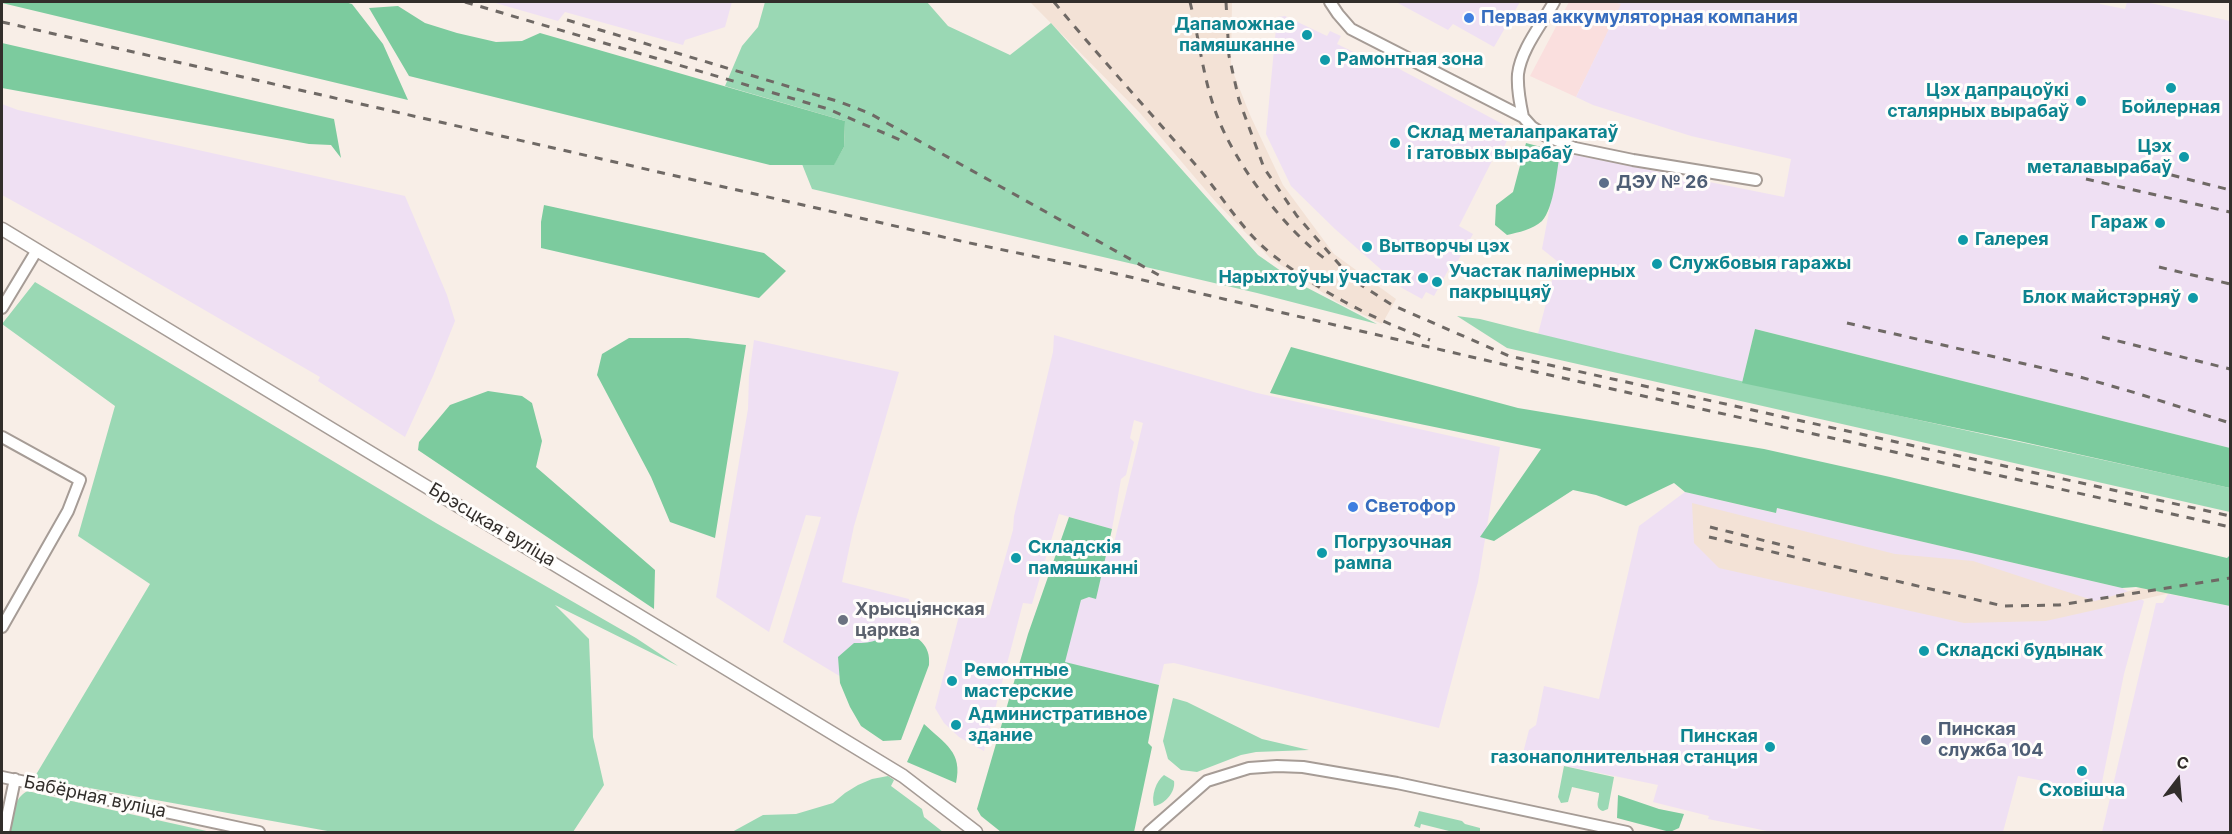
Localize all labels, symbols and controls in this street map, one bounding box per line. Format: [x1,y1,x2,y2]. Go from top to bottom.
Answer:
place label: Первая аккумуляторная компания [1481,7,1798,29]
marker: Первая аккумуляторная компания [1462,11,1476,25]
place label: Дапаможнае памяшканне [1174,14,1295,57]
marker: Дапаможнае памяшканне [1300,28,1314,42]
place label: Рамонтная зона [1337,49,1483,71]
marker: Рамонтная зона [1318,53,1332,67]
place label: Цэх дапрацоўкі сталярных вырабаў [1887,80,2069,122]
marker: Бойлерная [2164,81,2178,95]
marker: Цэх дапрацоўкі сталярных вырабаў [2074,94,2088,108]
place label: Бойлерная [2122,97,2220,119]
place label: Склад металапракатаў і гатовых вырабаў [1407,122,1618,164]
marker: Склад металапракатаў і гатовых вырабаў [1388,136,1402,150]
place label: Цэх металавырабаў [2027,136,2172,178]
marker: Цэх металавырабаў [2177,150,2191,164]
place label: ДЭУ № 26 [1616,172,1708,194]
marker: ДЭУ № 26 [1597,176,1611,190]
place label: Гараж [2091,212,2148,234]
marker: Гараж [2153,216,2167,230]
place label: Галерея [1975,229,2049,251]
marker: Галерея [1956,233,1970,247]
place label: Вытворчы цэх [1379,236,1510,258]
marker: Вытворчы цэх [1360,240,1374,254]
place label: Службовыя гаражы [1669,253,1851,275]
marker: Службовыя гаражы [1650,257,1664,271]
place label: Участак палімерных пакрыццяў [1449,261,1636,304]
place label: Нарыхтоўчы ўчастак [1218,267,1411,289]
marker: Нарыхтоўчы ўчастак [1416,271,1430,285]
marker: Участак палімерных пакрыццяў [1430,275,1444,289]
place label: Блок майстэрняў [2023,287,2181,309]
marker: Блок майстэрняў [2186,291,2200,305]
street label: Брэсцкая вуліца [425,479,559,571]
place label: Светофор [1365,496,1456,518]
marker: Светофор [1346,500,1360,514]
place label: Погрузочная рампа [1334,532,1452,574]
place label: Складскія памяшканні [1028,537,1138,580]
marker: Погрузочная рампа [1315,546,1329,560]
marker: Складскія памяшканні [1009,551,1023,565]
place label: Хрысціянская царква [855,599,985,642]
marker: Хрысціянская царква [836,613,850,627]
place label: Складскі будынак [1936,640,2103,662]
marker: Складскі будынак [1917,644,1931,658]
place label: Ремонтные мастерские [964,660,1073,702]
marker: Ремонтные мастерские [945,674,959,688]
place label: Административное здание [968,704,1147,746]
marker: Административное здание [949,718,963,732]
place label: Пинская служба 104 [1938,719,2043,762]
place label: Пинская газонаполнительная станция [1490,726,1758,768]
marker: Пинская служба 104 [1919,733,1933,747]
marker: Пинская газонаполнительная станция [1763,740,1777,754]
north arrow [2148,750,2208,810]
text: С [2175,751,2191,774]
marker: Сховішча [2075,764,2089,778]
street label: Бабёрная вуліца [22,771,168,823]
place label: Сховішча [2039,780,2125,802]

